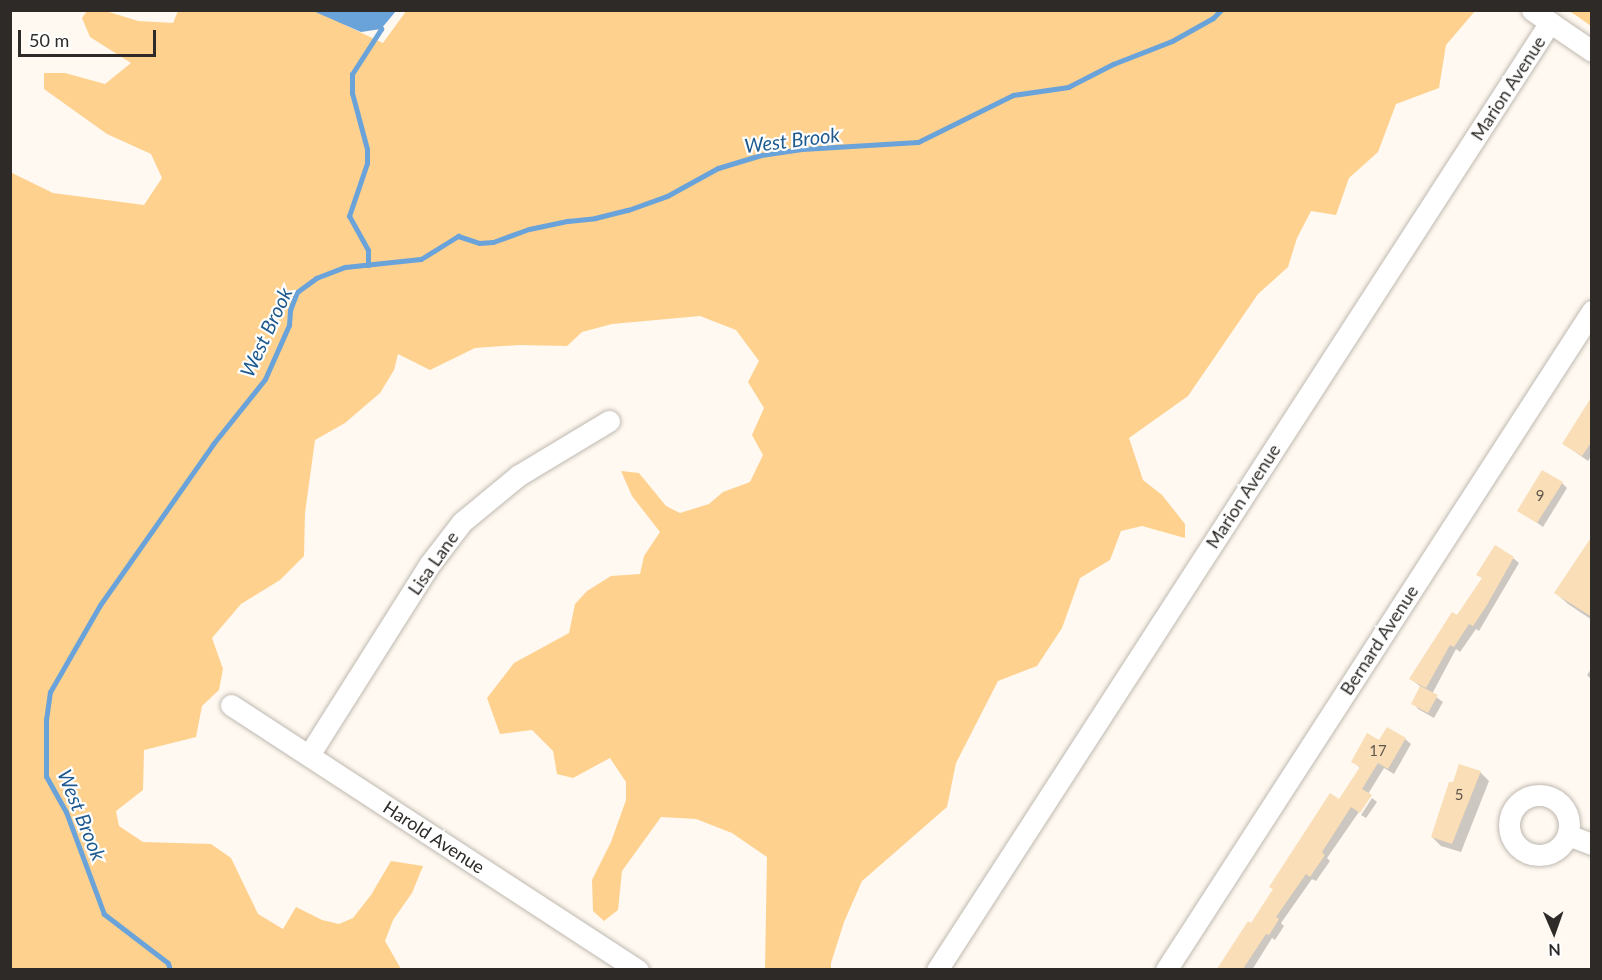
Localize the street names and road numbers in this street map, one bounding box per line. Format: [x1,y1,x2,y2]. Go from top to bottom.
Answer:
street label: Marion Avenue [1466,32,1550,144]
street label: Marion Avenue [1201,440,1285,552]
street label: Lisa Lane [403,527,463,599]
street label: Bernard Avenue [1335,581,1423,699]
street label: Harold Avenue [379,796,489,878]

